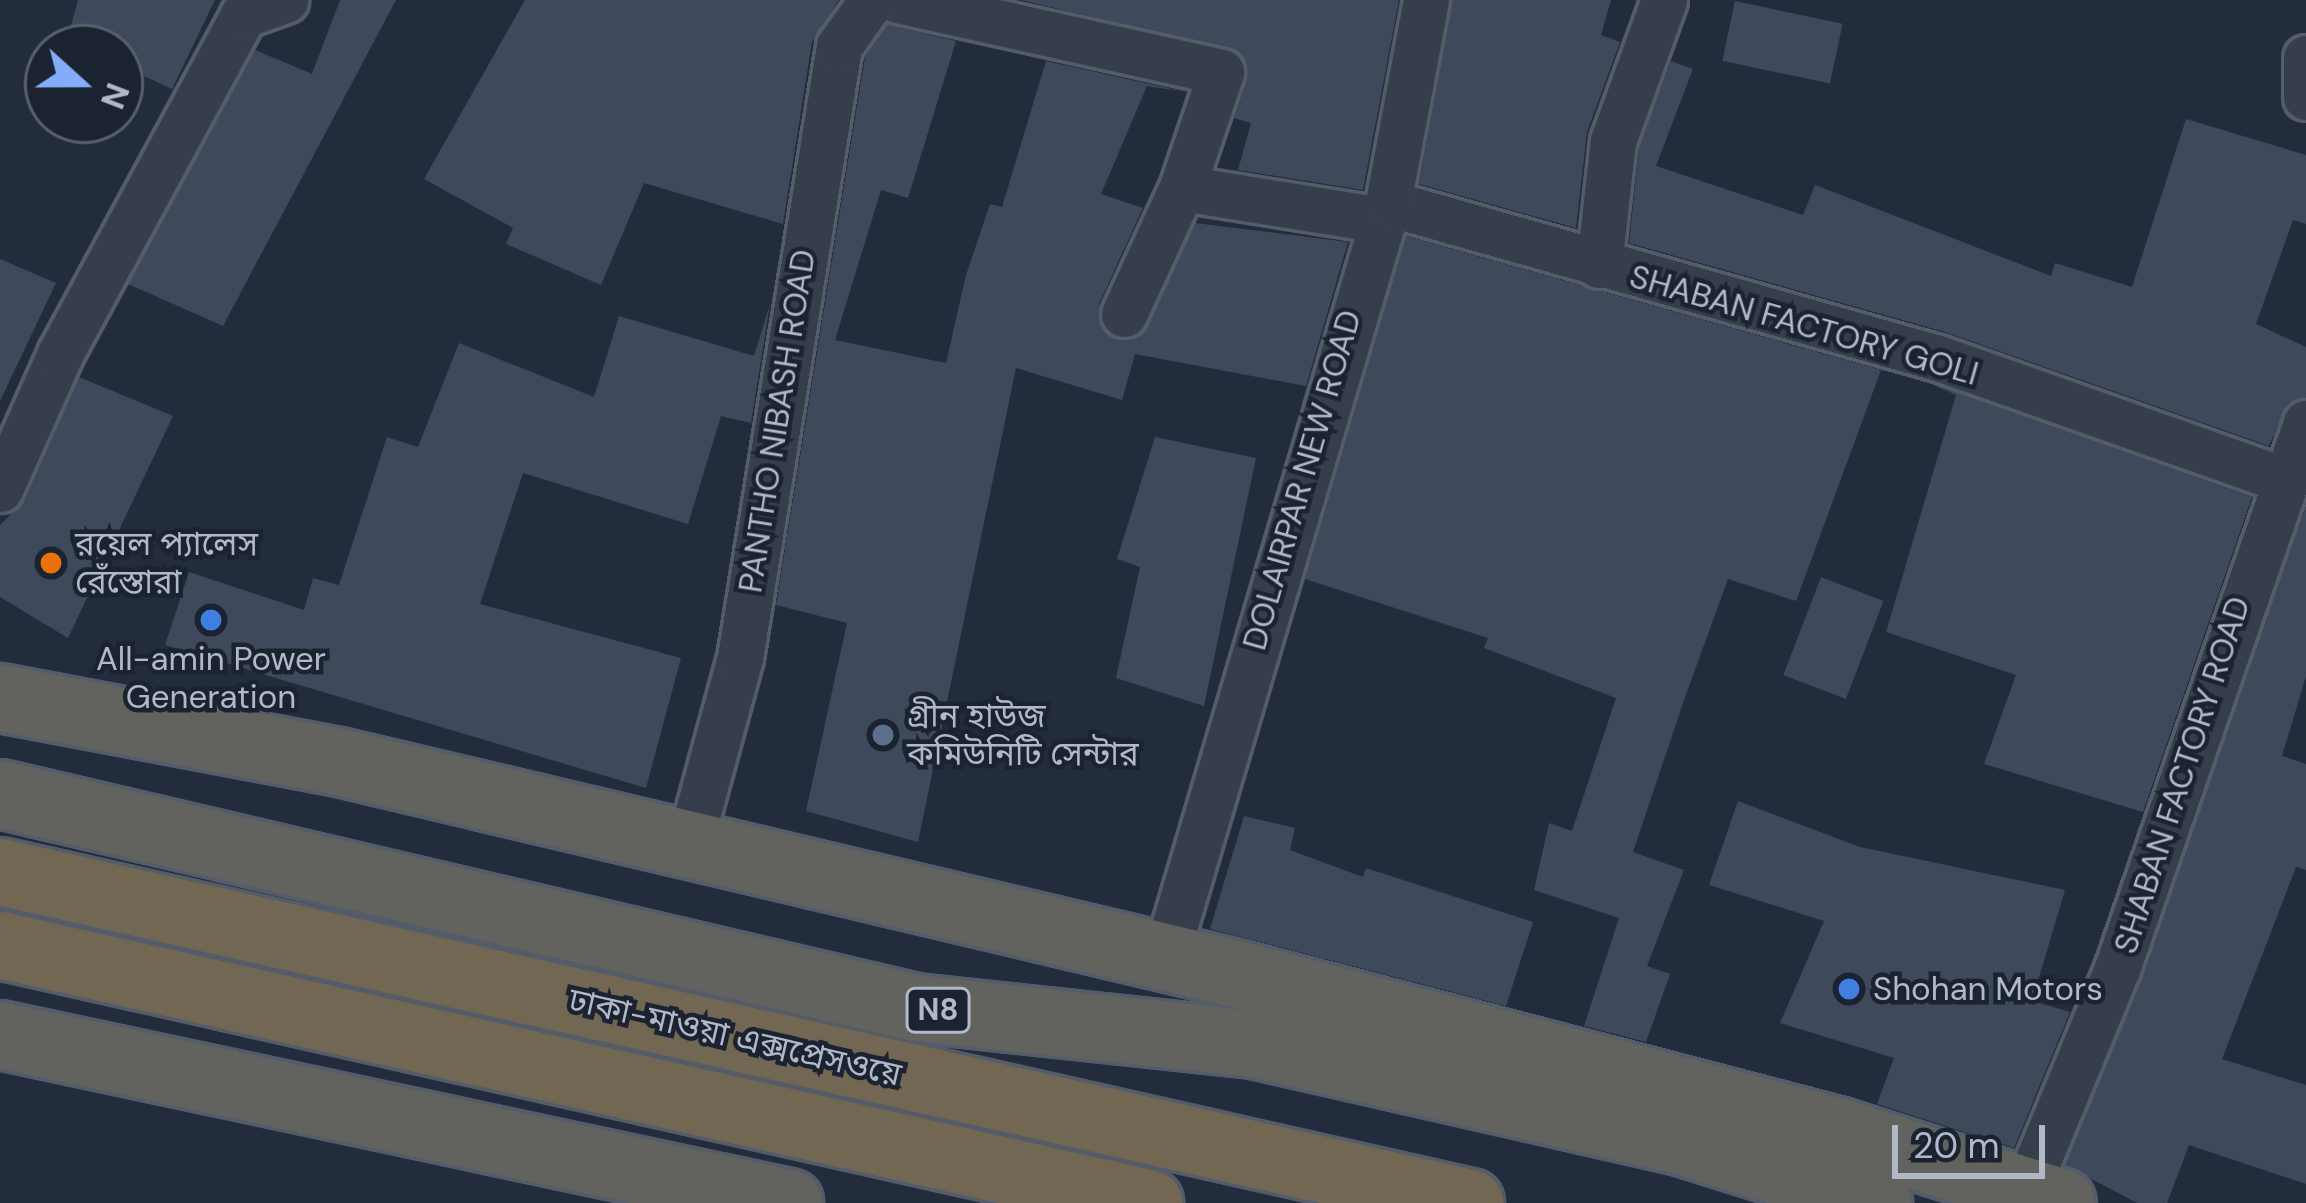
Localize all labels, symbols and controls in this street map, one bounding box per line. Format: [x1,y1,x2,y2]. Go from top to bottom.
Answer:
north arrow [24,24,144,144]
text: N [91,77,140,115]
street label: PANTHO NIBASH ROAD [730,247,824,595]
street label: SHABAN FACTORY GOLI [1625,256,1983,394]
street label: DOLAIRPAR NEW ROAD [1234,306,1370,654]
place label: রয়েল প্যালেস রেঁস্তোরা [75,524,258,602]
marker: রয়েল প্যালেস রেঁস্তোরা [38,550,64,576]
street label: SHABAN FACTORY ROAD [2106,591,2258,959]
marker: All-amin Power Generation [198,607,224,633]
place label: All-amin Power Generation [96,639,326,717]
place label: গ্রীন হাউজ কমিউনিটি সেন্টার [907,696,1139,774]
marker: গ্রীন হাউজ কমিউনিটি সেন্টার [870,722,896,748]
place label: Shohan Motors [1873,969,2103,1009]
marker: Shohan Motors [1836,976,1862,1002]
street label: ঢাকা-মাওয়া এক্সপ্রেসওয়ে [565,979,905,1095]
road number: N8 [905,986,971,1034]
scale bar [1898,1101,2051,1175]
text: 20 m [1913,1122,2000,1169]

